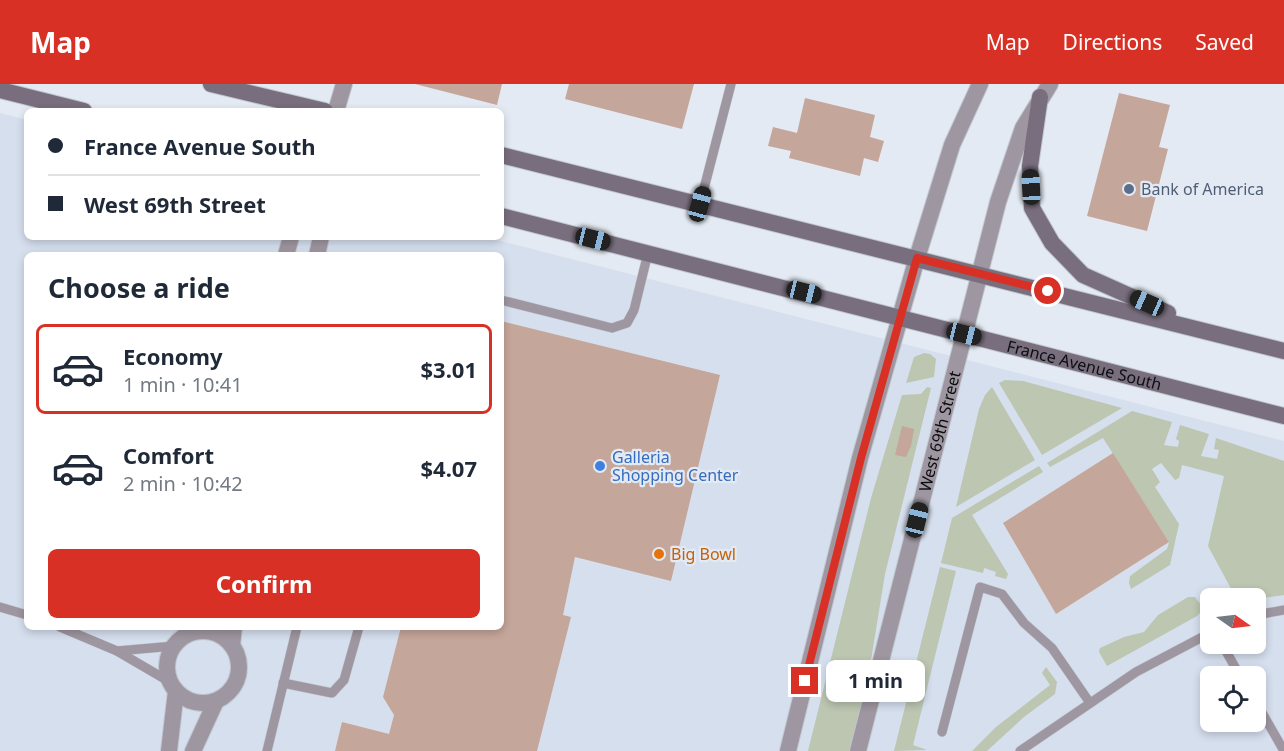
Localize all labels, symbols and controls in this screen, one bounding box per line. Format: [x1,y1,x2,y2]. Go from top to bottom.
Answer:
text: Map [30,23,91,61]
text: Map [986,28,1030,56]
text: Directions [1063,28,1162,56]
text: Saved [1195,28,1254,56]
text: France Avenue South [84,131,316,161]
car [1021,169,1041,205]
place label: Bank of America [1141,178,1264,200]
marker: Bank of America [1122,182,1136,196]
car [687,184,713,224]
text: West 69th Street [84,189,266,219]
car [573,226,613,252]
text: Choose a ride [48,269,230,306]
route start [1034,277,1061,304]
car [784,279,824,305]
car [1127,287,1167,319]
car [944,321,984,347]
street label: France Avenue South [1005,335,1164,395]
text: Economy [123,341,222,371]
icon: car [51,342,105,396]
text: $3.01 [420,354,477,384]
street label: West 69th Street [914,368,966,494]
text: 1 min · 10:41 [123,371,243,398]
text: Comfort [123,440,214,470]
icon: car [51,441,105,495]
place label: Galleria Shopping Center [612,446,739,486]
text: $4.07 [420,453,477,483]
marker: Galleria Shopping Center [593,459,607,473]
text: 2 min · 10:42 [123,470,243,497]
car [904,500,930,540]
place label: Big Bowl [671,543,736,565]
marker: Big Bowl [652,547,666,561]
button: Confirm [48,549,480,618]
north arrow [1200,588,1266,654]
map controls [1200,588,1266,732]
callout: 1 min [826,660,925,702]
button: locate [1200,666,1266,732]
route end [791,667,818,694]
text: 1 min [848,667,903,694]

